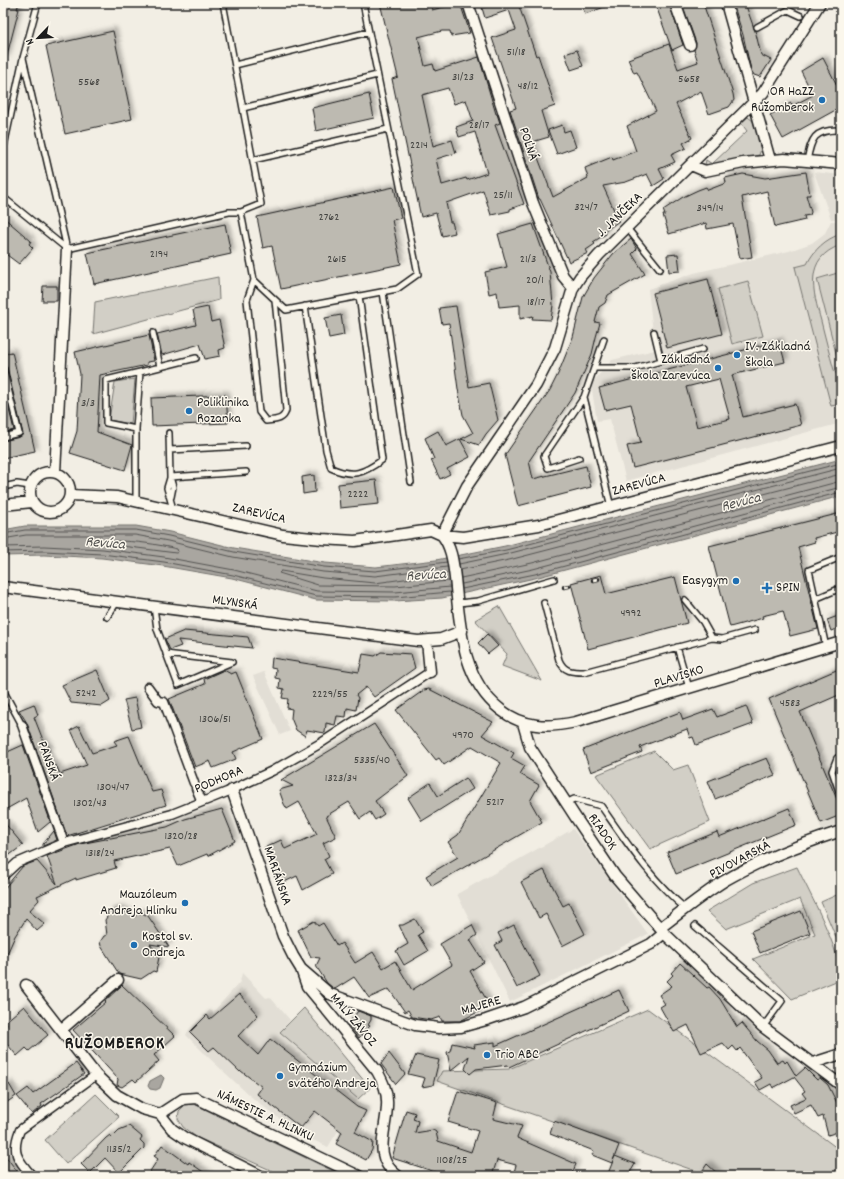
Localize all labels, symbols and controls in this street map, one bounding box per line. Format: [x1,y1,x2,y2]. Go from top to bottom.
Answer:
north arrow [18,18,58,58]
text: N [22,35,39,47]
house number: 51/18 [506,44,526,61]
house number: 31/23 [452,69,474,86]
house number: 5658 [678,71,700,88]
house number: 5568 [78,74,100,91]
house number: 48/12 [517,78,539,95]
place label: OR HaZZ Ružomberok [751,82,815,118]
marker: OR HaZZ Ružomberok [817,95,827,105]
house number: 28/17 [469,117,490,134]
street label: POĽNÁ [513,125,543,163]
house number: 2214 [410,137,428,154]
house number: 25/11 [493,187,513,204]
street label: J. JANČEKA [592,188,648,242]
house number: 324/7 [574,199,598,216]
house number: 349/14 [697,200,723,217]
house number: 2762 [319,209,339,226]
house number: 2194 [150,246,168,263]
house number: 2615 [327,251,347,268]
house number: 21/3 [520,251,536,268]
house number: 20/1 [526,272,544,289]
house number: 18/17 [527,294,545,311]
place label: IV. Základná škola [745,337,810,373]
place label: Základná škola Zarevúca [631,350,710,386]
marker: IV. Základná škola [732,350,742,360]
marker: Základná škola Zarevúca [713,363,723,373]
place label: Poliklinika Rozanka [197,393,249,429]
house number: 3/3 [81,395,95,412]
marker: Poliklinika Rozanka [184,406,194,416]
street label: ZAREVÚCA [610,468,668,502]
house number: 2222 [348,486,368,503]
water label: Revúca [719,487,764,518]
street label: ZAREVÚCA [230,498,288,530]
water label: Revúca [84,531,127,557]
water label: Revúca [406,564,447,588]
place label: Easygym [682,571,728,591]
marker: Easygym [731,576,741,586]
place label: SPIN [776,578,800,598]
marker: SPIN [761,582,773,594]
street label: MLYNSKÁ [211,590,259,616]
house number: 4992 [620,605,642,622]
street label: PLAVISKO [651,660,707,694]
house number: 5242 [75,685,97,702]
house number: 2229/55 [312,686,348,703]
house number: 4583 [780,695,800,712]
house number: 1306/51 [199,711,231,728]
house number: 4970 [452,727,474,744]
street label: PANSKÁ [32,738,64,784]
house number: 5335/40 [354,752,390,769]
street label: PODHORA [191,761,247,799]
house number: 1323/34 [325,770,357,787]
house number: 1304/47 [97,779,130,796]
house number: 5217 [486,794,504,811]
house number: 1302/43 [73,795,107,812]
street label: RIADOK [582,810,622,855]
house number: 1320/28 [164,828,198,845]
street label: PIVOVARSKÁ [706,836,774,884]
street label: MARIÁNSKA [258,844,297,909]
house number: 1318/24 [85,845,115,862]
place label: Mauzóleum Andreja Hlinku [100,885,177,921]
marker: Mauzóleum Andreja Hlinku [180,898,190,908]
place label: Kostol sv. Ondreja [142,927,193,963]
marker: Kostol sv. Ondreja [129,940,139,950]
street label: MALÝ ZÁVOZ [325,989,382,1052]
street label: MAJERE [459,991,504,1021]
district label: RUŽOMBEROK [65,1032,165,1057]
place label: Trio ABC [495,1045,539,1065]
marker: Trio ABC [482,1050,492,1060]
place label: Gymnázium svätého Andreja [288,1058,376,1094]
marker: Gymnázium svätého Andreja [275,1071,285,1081]
street label: NÁMESTIE A. HLINKU [213,1085,317,1147]
house number: 1135/2 [107,1141,131,1158]
house number: 1108/25 [437,1152,467,1169]

